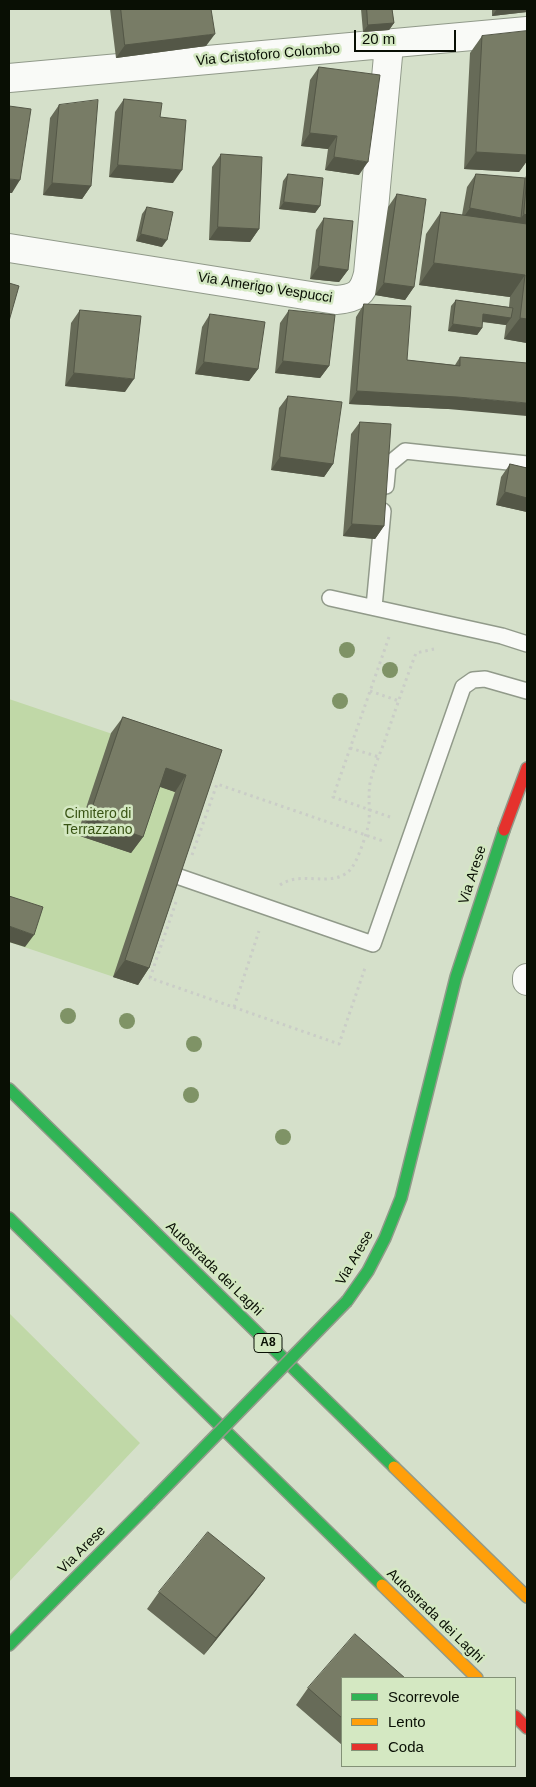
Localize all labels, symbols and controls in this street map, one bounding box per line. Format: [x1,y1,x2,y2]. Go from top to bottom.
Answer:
scale bar [356,20,458,52]
text: 20 m [362,30,395,47]
street label: Via Cristoforo Colombo [195,40,341,70]
street label: Via Amerigo Vespucci [197,269,333,307]
park label: Cimitero di Terrazzano [63,806,133,839]
street label: Via Arese [456,844,490,906]
street label: Autostrada dei Laghi [162,1218,266,1320]
street label: Via Arese [333,1228,377,1288]
road number: A8 [254,1334,282,1352]
street label: Via Arese [55,1523,109,1577]
street label: Autostrada dei Laghi [383,1565,487,1667]
legend [341,1677,516,1767]
text: Scorrevole [388,1688,460,1705]
text: Lento [388,1713,426,1730]
text: Coda [388,1738,424,1755]

